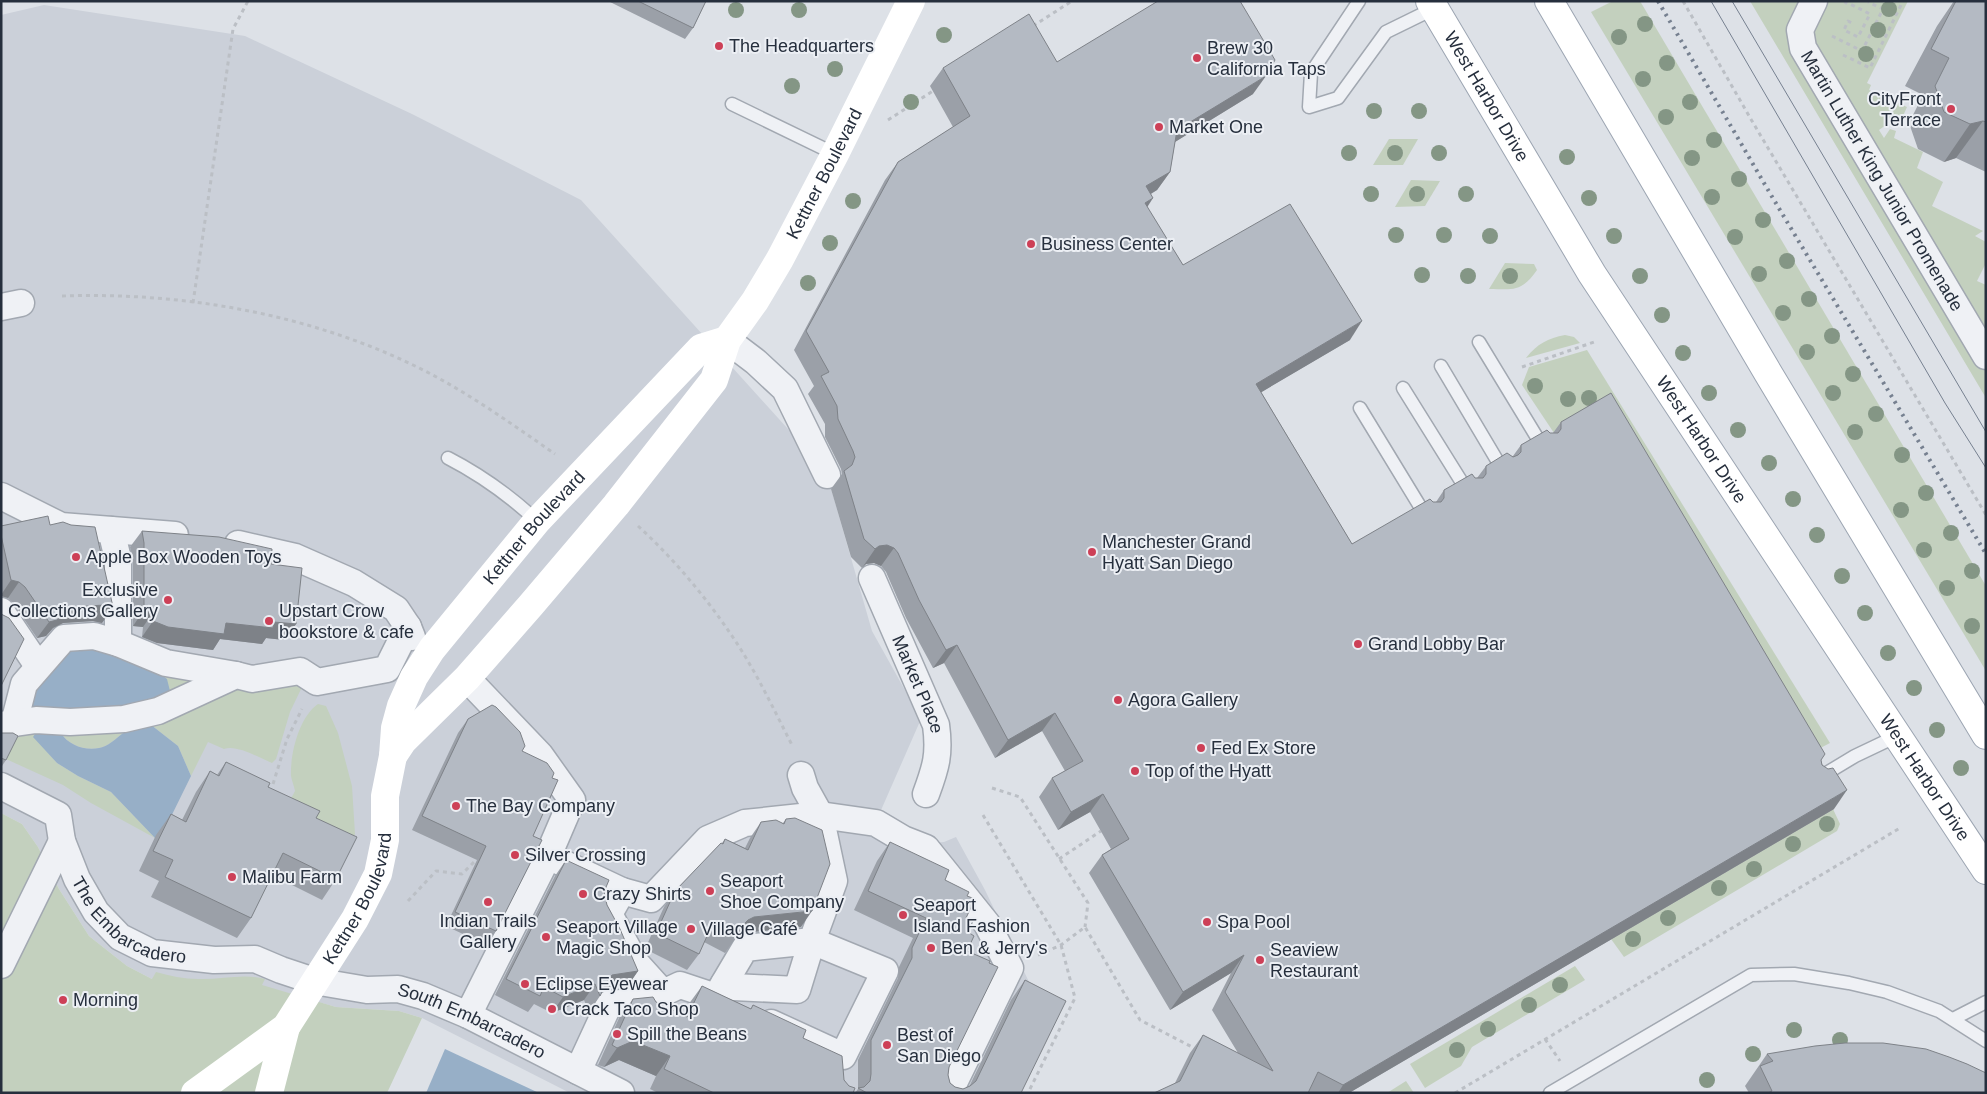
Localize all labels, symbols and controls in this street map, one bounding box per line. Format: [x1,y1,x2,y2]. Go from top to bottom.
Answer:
street label: West Harbor Drive [1440,28,1533,165]
place label: The Headquarters [729,36,874,56]
place label: Brew 30 California Taps [1207,38,1326,79]
marker: The Headquarters [713,40,725,52]
street label: Martin Luther King Junior Promenade [1797,47,1967,315]
marker: Brew 30 California Taps [1191,52,1203,64]
place label: CityFront Terrace [1868,89,1941,130]
marker: CityFront Terrace [1945,103,1957,115]
street label: Kettner Boulevard [782,105,866,242]
place label: Market One [1169,117,1263,137]
marker: Market One [1153,121,1165,133]
place label: Business Center [1041,234,1173,254]
marker: Business Center [1025,238,1037,250]
street label: West Harbor Drive [1652,372,1751,507]
street label: Kettner Boulevard [479,467,589,589]
place label: Manchester Grand Hyatt San Diego [1102,532,1251,573]
marker: Manchester Grand Hyatt San Diego [1086,546,1098,558]
place label: Apple Box Wooden Toys [86,547,281,567]
marker: Apple Box Wooden Toys [70,551,82,563]
place label: Exclusive Collections Gallery [8,580,158,621]
marker: Exclusive Collections Gallery [162,594,174,606]
place label: Upstart Crow bookstore & cafe [279,601,414,642]
marker: Upstart Crow bookstore & cafe [263,615,275,627]
street label: Market Place [888,632,947,735]
place label: Grand Lobby Bar [1368,634,1505,654]
marker: Grand Lobby Bar [1352,638,1364,650]
place label: Agora Gallery [1128,690,1238,710]
marker: Agora Gallery [1112,694,1124,706]
street label: West Harbor Drive [1876,710,1974,845]
place label: Fed Ex Store [1211,738,1316,758]
marker: Fed Ex Store [1195,742,1207,754]
place label: Top of the Hyatt [1145,761,1271,781]
marker: Top of the Hyatt [1129,765,1141,777]
place label: The Bay Company [466,796,615,816]
marker: The Bay Company [450,800,462,812]
street label: Kettner Boulevard [319,833,395,968]
place label: Silver Crossing [525,845,646,865]
marker: Silver Crossing [509,849,521,861]
place label: Malibu Farm [242,867,342,887]
marker: Malibu Farm [226,871,238,883]
place label: Seaport Shoe Company [720,871,844,912]
street label: The Embarcadero [68,873,187,967]
place label: Crazy Shirts [593,884,691,904]
marker: Seaport Shoe Company [704,885,716,897]
marker: Crazy Shirts [577,888,589,900]
place label: Seaport Island Fashion [913,895,1030,936]
marker: Indian Trails Gallery [482,896,494,908]
marker: Seaport Island Fashion [897,909,909,921]
place label: Indian Trails Gallery [439,911,537,952]
place label: Spa Pool [1217,912,1290,932]
marker: Spa Pool [1201,916,1213,928]
place label: Seaport Village Magic Shop [556,917,678,958]
place label: Village Café [701,919,798,939]
marker: Village Café [685,923,697,935]
marker: Seaport Village Magic Shop [540,931,552,943]
place label: Ben & Jerry's [941,938,1047,958]
place label: Seaview Restaurant [1270,940,1358,981]
marker: Ben & Jerry's [925,942,937,954]
marker: Seaview Restaurant [1254,954,1266,966]
place label: Eclipse Eyewear [535,974,668,994]
marker: Eclipse Eyewear [519,978,531,990]
street label: South Embarcadero [395,979,549,1063]
place label: Morning [73,990,138,1010]
marker: Morning [57,994,69,1006]
place label: Crack Taco Shop [562,999,699,1019]
marker: Crack Taco Shop [546,1003,558,1015]
place label: Spill the Beans [627,1024,747,1044]
place label: Best of San Diego [897,1025,981,1066]
marker: Spill the Beans [611,1028,623,1040]
marker: Best of San Diego [881,1039,893,1051]

